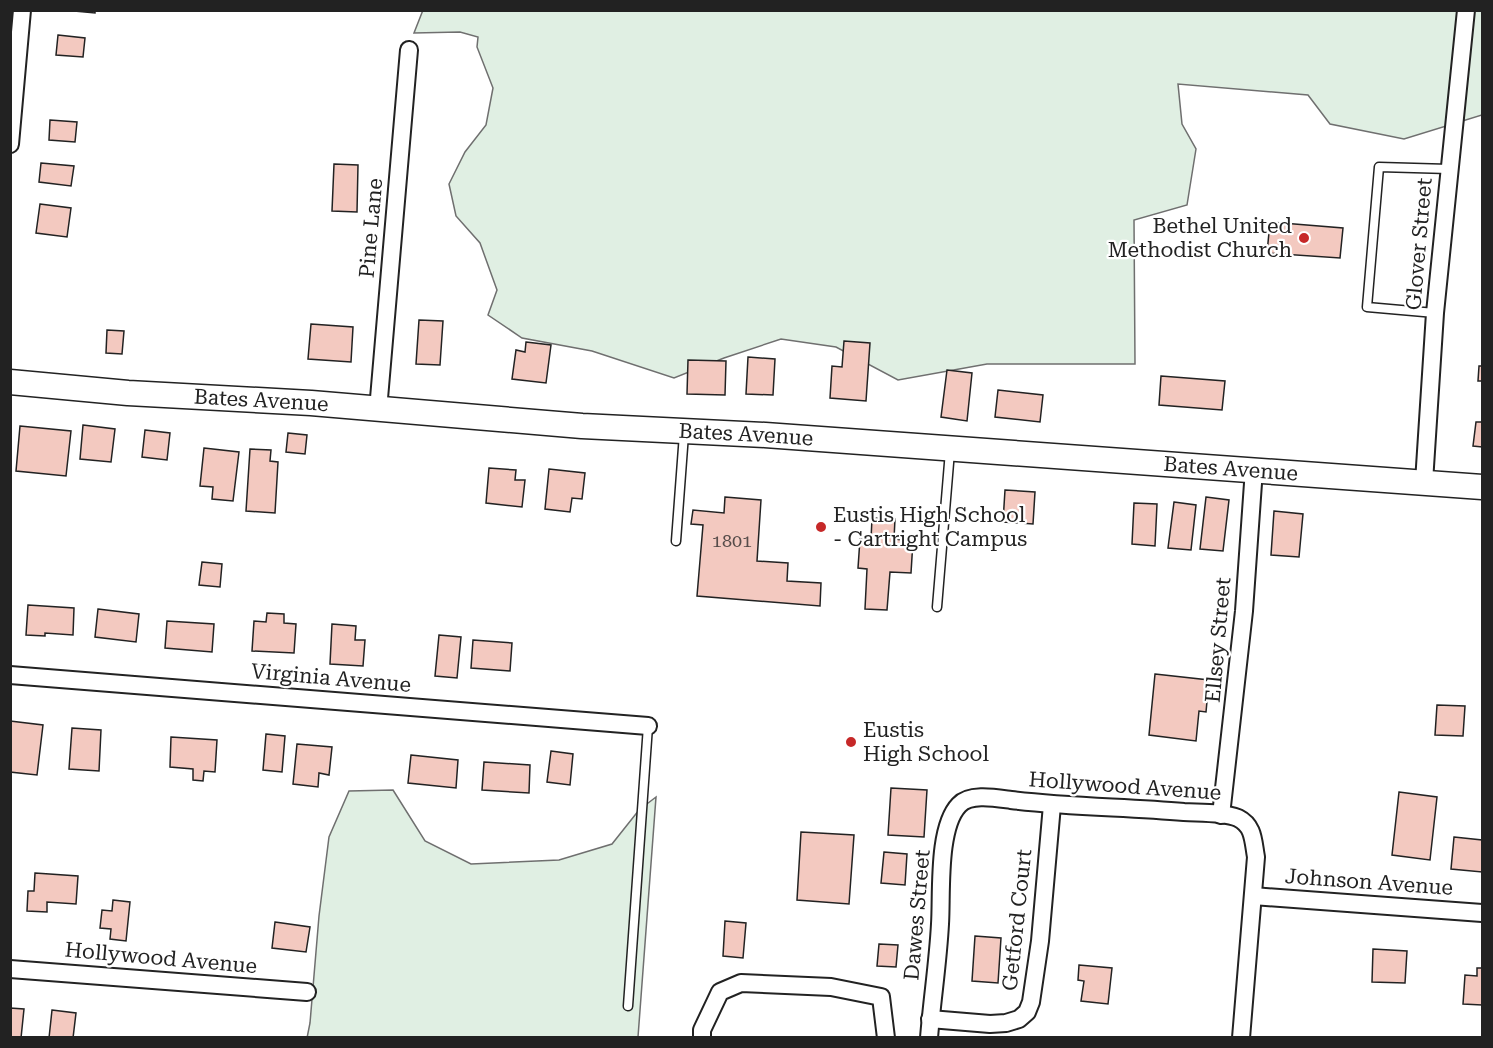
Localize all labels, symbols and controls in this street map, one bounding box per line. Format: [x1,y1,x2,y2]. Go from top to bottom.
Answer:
street label: Pine Lane [355,177,387,279]
street label: Glover Street [1401,177,1437,311]
place label: Bethel United Methodist Church [1108,214,1293,262]
marker: Bethel United Methodist Church [1297,231,1311,245]
street label: Bates Avenue [193,385,330,416]
street label: Bates Avenue [678,419,814,450]
street label: Bates Avenue [1163,452,1299,486]
place label: Eustis High School - Cartright Campus [833,503,1027,551]
marker: Eustis High School - Cartright Campus [814,520,828,534]
house number: 1801 [712,530,752,551]
street label: Ellsey Street [1201,576,1235,704]
street label: Virginia Avenue [250,659,412,697]
place label: Eustis High School [863,718,989,766]
marker: Eustis High School [844,735,858,749]
street label: Hollywood Avenue [1028,767,1222,805]
street label: Dawes Street [899,848,935,981]
street label: Getford Court [998,848,1036,992]
street label: Johnson Avenue [1284,864,1454,900]
street label: Hollywood Avenue [64,938,258,978]

